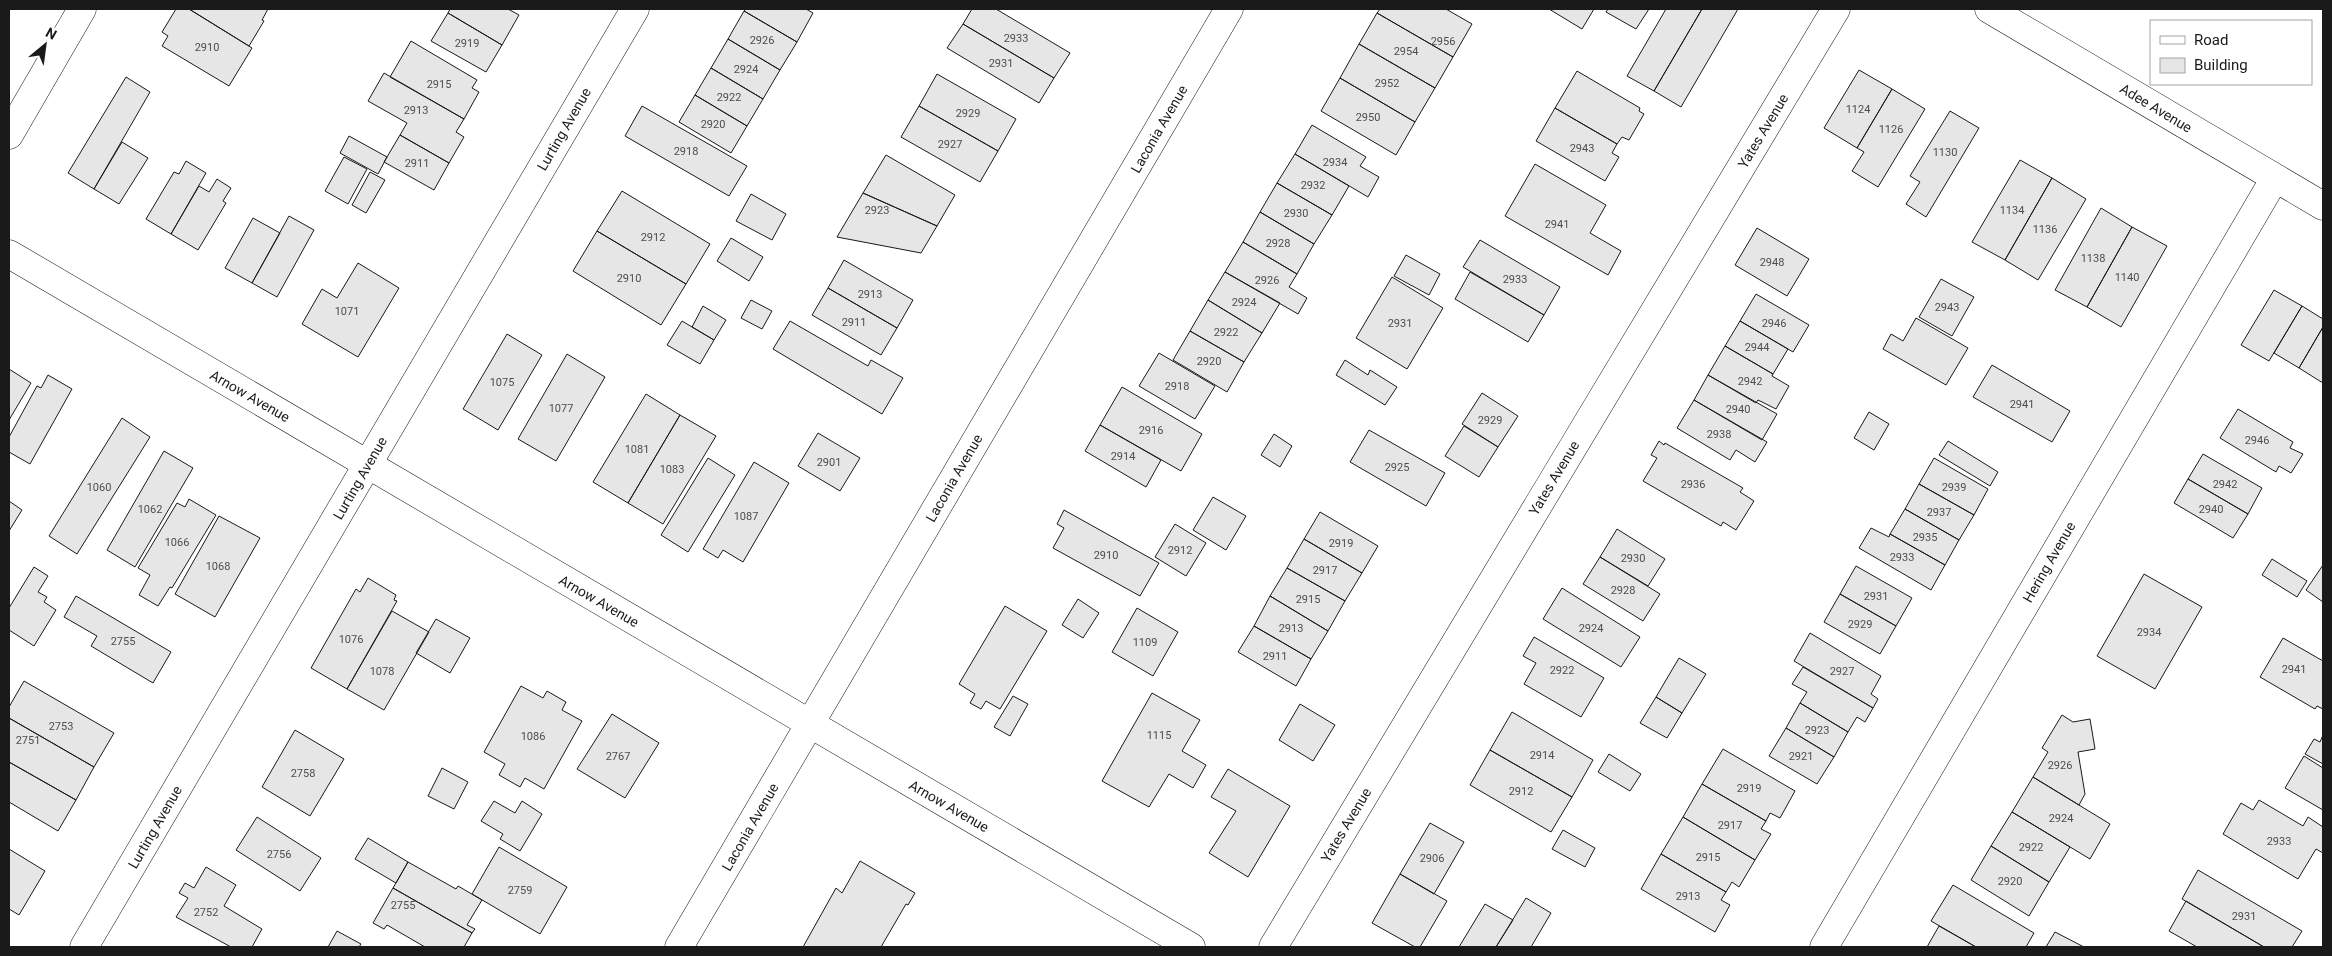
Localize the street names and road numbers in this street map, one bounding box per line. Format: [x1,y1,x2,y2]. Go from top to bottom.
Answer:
street label: Adee Avenue [2117,80,2195,136]
street label: Laconia Avenue [1127,82,1191,176]
street label: Lurting Avenue [534,85,594,173]
street label: Yates Avenue [1735,91,1791,171]
street label: Arnow Avenue [207,367,293,425]
street label: Laconia Avenue [922,431,986,525]
street label: Lurting Avenue [330,434,390,522]
street label: Yates Avenue [1526,438,1582,518]
street label: Hering Avenue [2019,519,2079,605]
street label: Arnow Avenue [556,572,642,630]
street label: Arnow Avenue [906,777,992,835]
street label: Laconia Avenue [718,780,782,874]
street label: Lurting Avenue [125,783,185,871]
street label: Yates Avenue [1318,785,1374,865]

